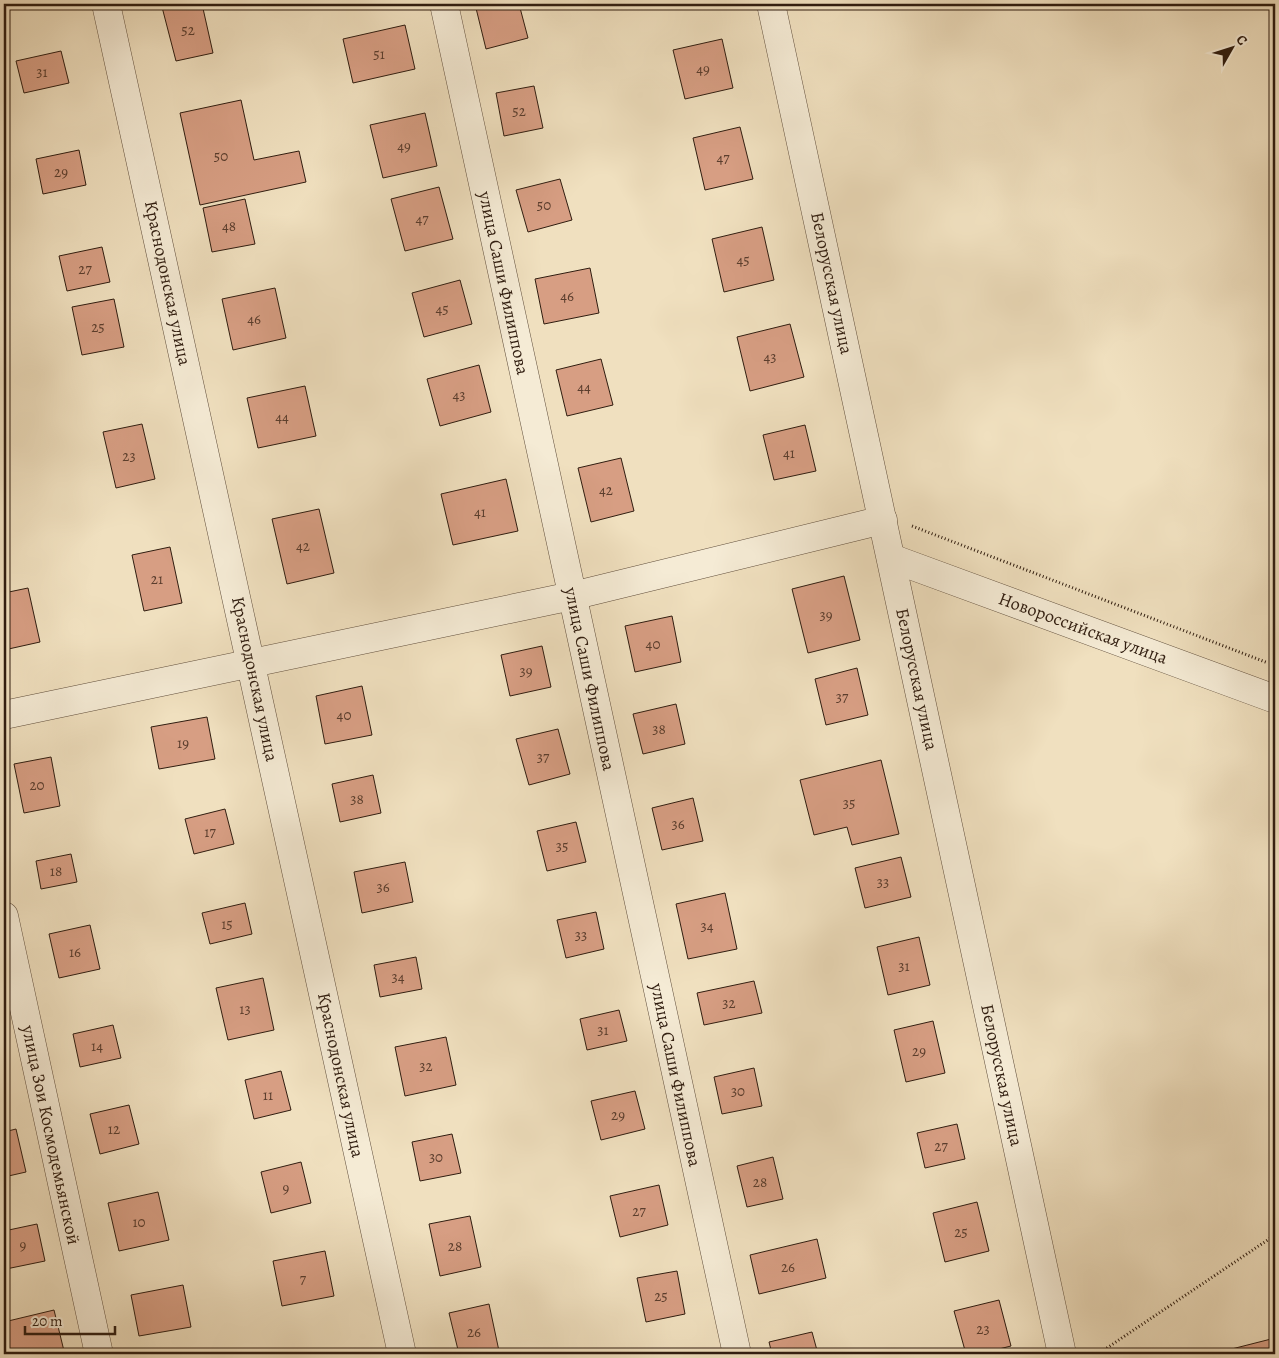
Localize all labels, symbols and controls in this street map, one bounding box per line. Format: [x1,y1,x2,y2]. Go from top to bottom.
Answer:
house number: 52 [181,20,195,40]
north arrow [1206,22,1256,72]
text: С [1232,31,1252,50]
house number: 51 [373,44,385,64]
house number: 49 [696,59,710,79]
house number: 31 [36,62,48,82]
house number: 52 [512,101,526,121]
house number: 49 [397,136,411,156]
house number: 50 [214,146,228,166]
house number: 47 [716,148,730,168]
house number: 29 [54,162,68,182]
street label: улица Саши Филиппова [473,188,535,378]
house number: 50 [537,195,551,215]
street label: Краснодонская улица [139,198,197,368]
house number: 47 [415,209,429,229]
street label: Белорусская улица [805,210,859,357]
house number: 48 [222,216,236,236]
house number: 45 [736,250,750,270]
house number: 27 [78,259,92,279]
house number: 46 [560,286,574,306]
house number: 45 [435,299,449,319]
house number: 46 [247,309,261,329]
house number: 25 [91,317,105,337]
house number: 43 [763,347,777,367]
house number: 44 [577,377,591,397]
house number: 43 [452,385,466,405]
house number: 44 [275,407,289,427]
house number: 41 [783,443,795,463]
house number: 23 [122,446,136,466]
house number: 42 [599,480,613,500]
house number: 41 [474,502,486,522]
house number: 42 [296,536,310,556]
house number: 21 [151,569,163,589]
street label: улица Саши Филиппова [559,584,621,774]
street label: Новороссийская улица [995,586,1172,670]
street label: Краснодонская улица [226,594,284,764]
house number: 39 [819,605,833,625]
street label: Белорусская улица [890,606,944,753]
house number: 40 [646,634,660,654]
house number: 39 [519,661,533,681]
house number: 37 [836,687,849,707]
house number: 40 [337,705,351,725]
house number: 38 [652,719,666,739]
house number: 19 [177,733,189,753]
house number: 37 [537,747,550,767]
house number: 20 [29,775,45,795]
house number: 38 [350,789,364,809]
house number: 35 [843,793,855,813]
house number: 36 [671,814,685,834]
house number: 17 [204,822,216,842]
house number: 35 [556,836,568,856]
house number: 18 [50,861,62,881]
house number: 33 [877,872,889,892]
house number: 36 [376,877,390,897]
house number: 15 [221,914,233,934]
house number: 34 [700,916,714,936]
house number: 33 [575,925,587,945]
house number: 16 [69,942,81,962]
house number: 31 [898,956,910,976]
house number: 34 [391,967,405,987]
street label: улица Саши Филиппова [645,980,707,1170]
street label: Краснодонская улица [312,990,370,1160]
house number: 32 [722,993,736,1013]
house number: 13 [239,999,251,1019]
street label: Белорусская улица [975,1002,1029,1149]
house number: 31 [597,1020,609,1040]
street label: улица Зои Космодемьянской [16,1022,86,1247]
house number: 14 [91,1036,103,1056]
house number: 29 [912,1041,926,1061]
house number: 32 [419,1056,433,1076]
house number: 30 [731,1081,745,1101]
house number: 11 [263,1085,273,1105]
house number: 29 [611,1105,625,1125]
house number: 12 [108,1119,120,1139]
house number: 27 [934,1136,948,1156]
house number: 30 [429,1147,443,1167]
house number: 28 [753,1172,767,1192]
house number: 9 [283,1178,290,1198]
house number: 27 [632,1201,646,1221]
house number: 10 [132,1212,146,1232]
house number: 25 [954,1222,968,1242]
house number: 9 [20,1235,27,1255]
house number: 28 [448,1236,462,1256]
house number: 26 [781,1257,795,1277]
house number: 7 [300,1269,307,1289]
house number: 25 [654,1286,668,1306]
scale bar [25,1303,115,1335]
text: 20 m [32,1311,63,1331]
house number: 23 [976,1319,990,1339]
house number: 26 [467,1322,481,1342]

